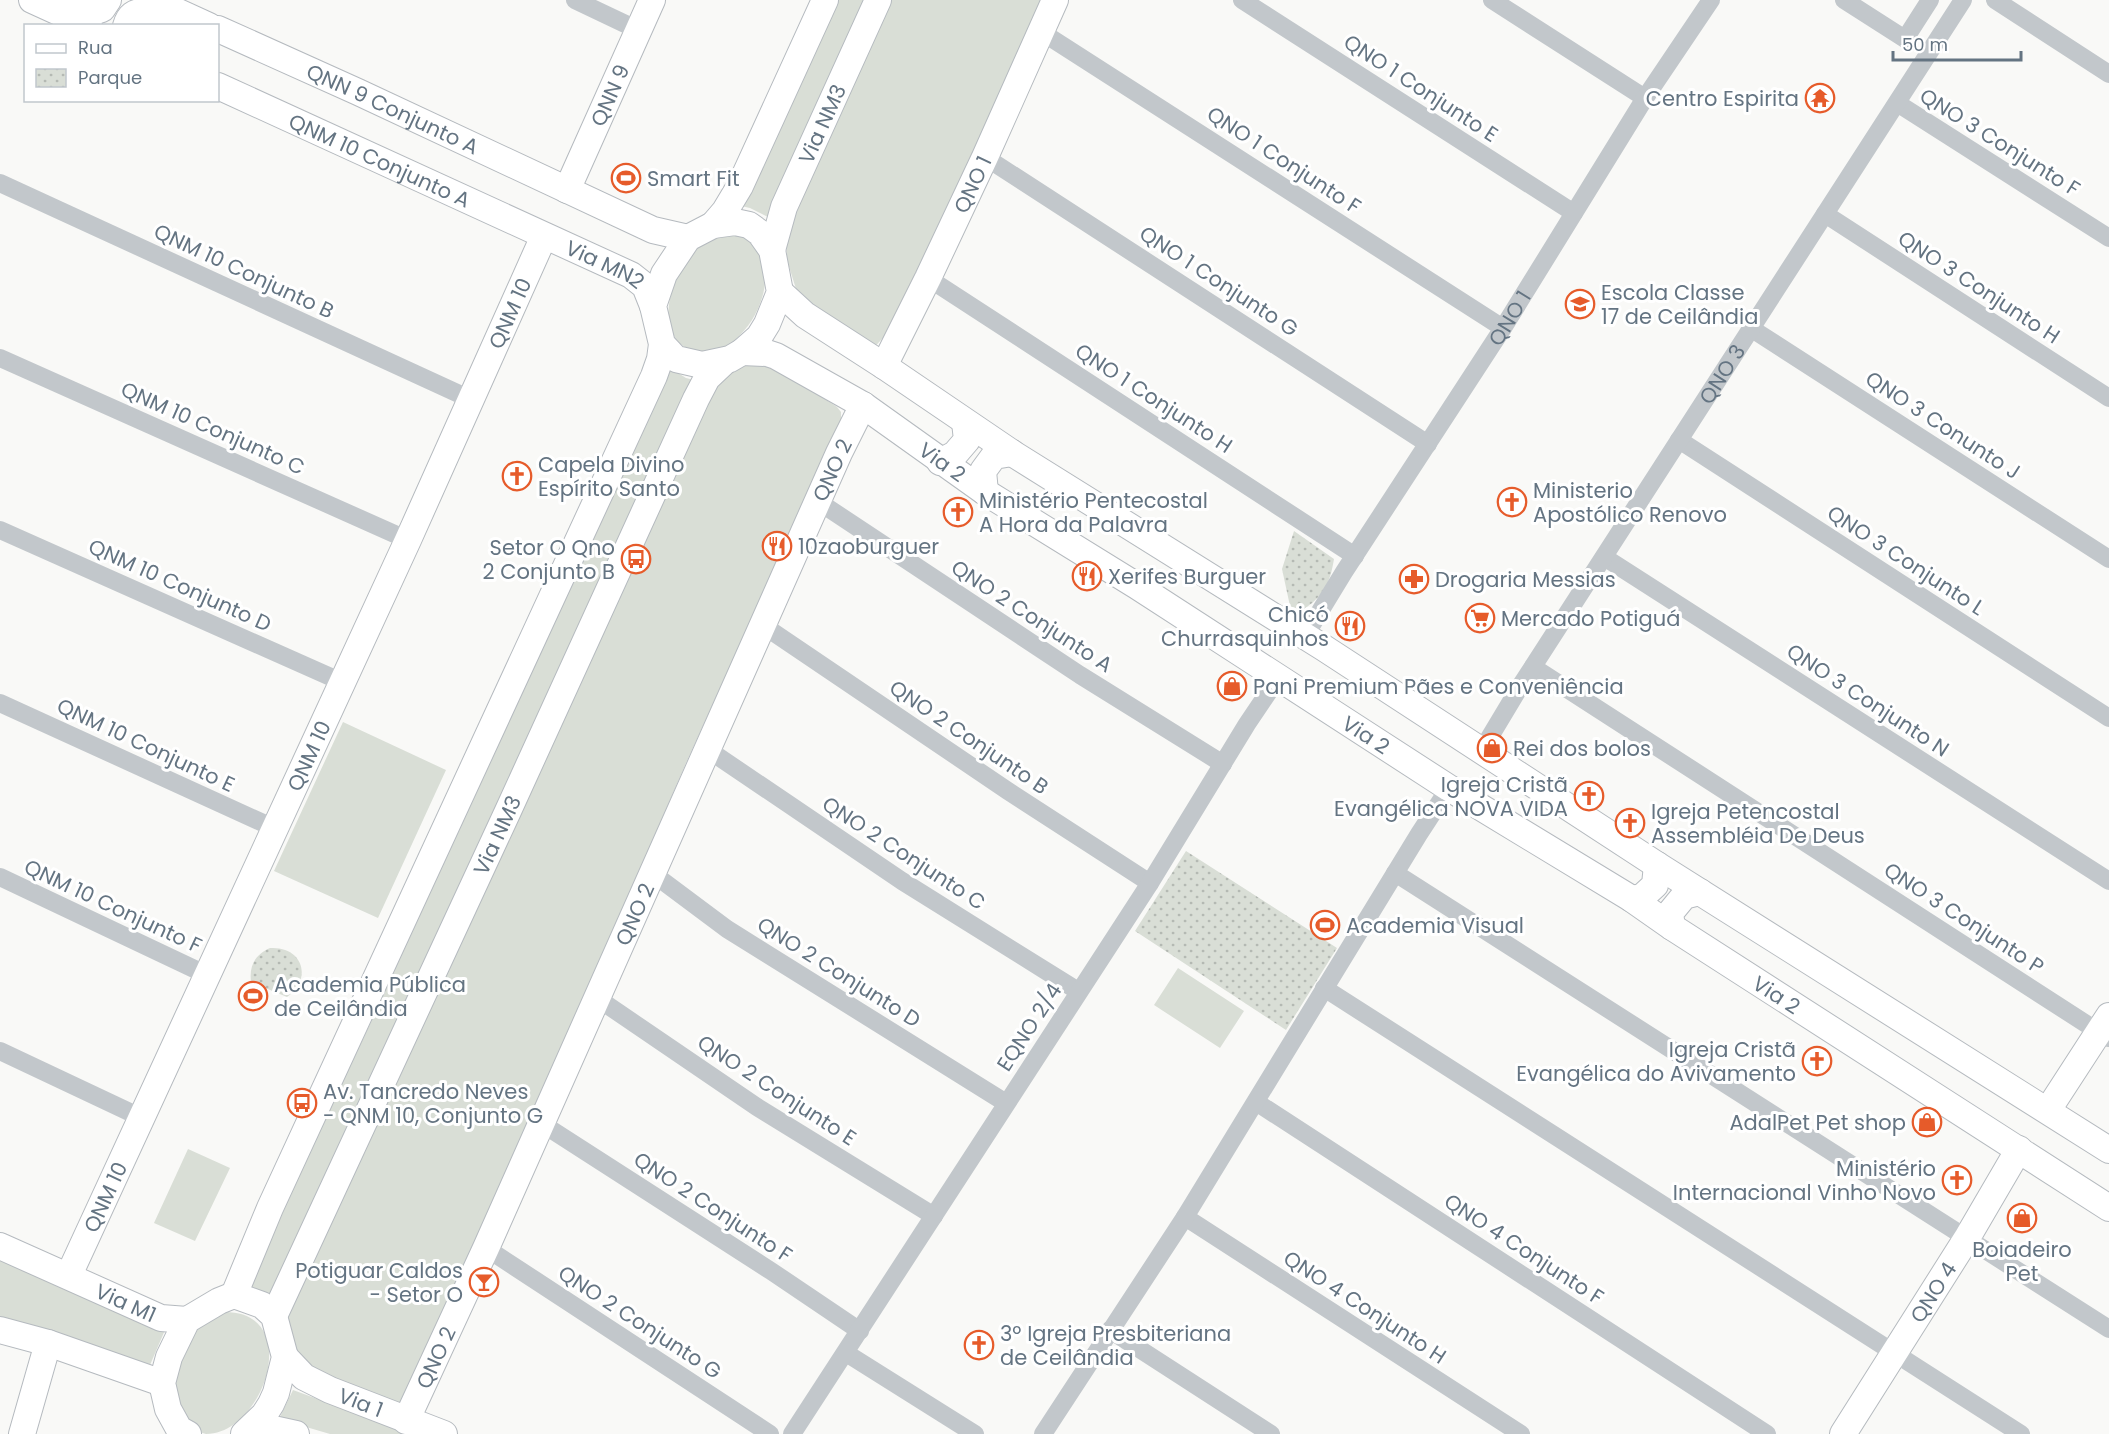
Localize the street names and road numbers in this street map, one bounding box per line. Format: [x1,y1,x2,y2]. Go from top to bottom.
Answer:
street label: QNO 1 Conjunto E [1338,27,1504,149]
street label: QNN 9 Conjunto A [302,56,484,161]
street label: QNN 9 [583,60,636,131]
street label: Via NM3 [791,79,852,168]
street label: QNO 3 Conjunto F [1914,81,2086,203]
street label: QNO 1 Conjunto F [1201,99,1367,221]
street label: QNM 10 Conjunto A [284,106,475,214]
street label: QNO 1 [946,151,998,218]
street label: QNM 10 Conjunto B [149,217,339,325]
street label: QNO 1 Conjunto G [1134,219,1304,343]
street label: QNO 3 Conjunto H [1892,224,2066,350]
street label: Via MN2 [561,233,651,295]
street label: QNM 10 [481,273,538,353]
street label: QNO 1 [1481,285,1537,351]
street label: QNO 1 Conjunto H [1070,336,1238,460]
street label: QNO 3 [1692,338,1752,409]
street label: QNO 3 Conunto J [1860,364,2026,486]
street label: QNM 10 Conjunto C [116,374,310,482]
street label: QNO 2 [805,434,858,506]
street label: Via 2 [913,435,972,488]
street label: QNO 3 Conjunto L [1822,498,1990,622]
street label: QNM 10 Conjunto D [84,532,276,638]
street label: QNO 2 Conjunto A [946,553,1118,679]
street label: QNO 3 Conjunto N [1781,637,1955,763]
street label: QNO 2 Conjunto B [884,673,1054,801]
street label: QNM 10 Conjunto E [52,691,240,799]
street label: Via 2 [1337,708,1396,761]
street label: QNM 10 [280,715,337,796]
street label: QNO 2 Conjunto C [817,789,991,917]
street label: Via NM3 [466,791,528,880]
street label: QNM 10 Conjunto F [19,852,207,960]
street label: QNO 3 Conjunto P [1878,855,2050,981]
street label: QNO 2 [608,878,661,950]
street label: QNO 2 Conjunto D [752,910,926,1034]
street label: Via 2 [1747,968,1806,1020]
street label: EQNO 2/4 [990,977,1068,1077]
street label: QNO 2 Conjunto E [692,1028,862,1152]
street label: QNO 2 Conjunto F [628,1145,798,1269]
street label: QNM 10 [76,1157,134,1237]
street label: QNO 4 Conjunto F [1439,1187,1609,1311]
street label: QNO 4 Conjunto H [1278,1243,1452,1371]
street label: QNO 4 [1903,1256,1963,1328]
street label: QNO 2 Conjunto G [553,1258,727,1386]
street label: Via M1 [91,1276,161,1329]
street label: QNO 2 [408,1322,462,1393]
street label: Via 1 [334,1380,388,1424]

